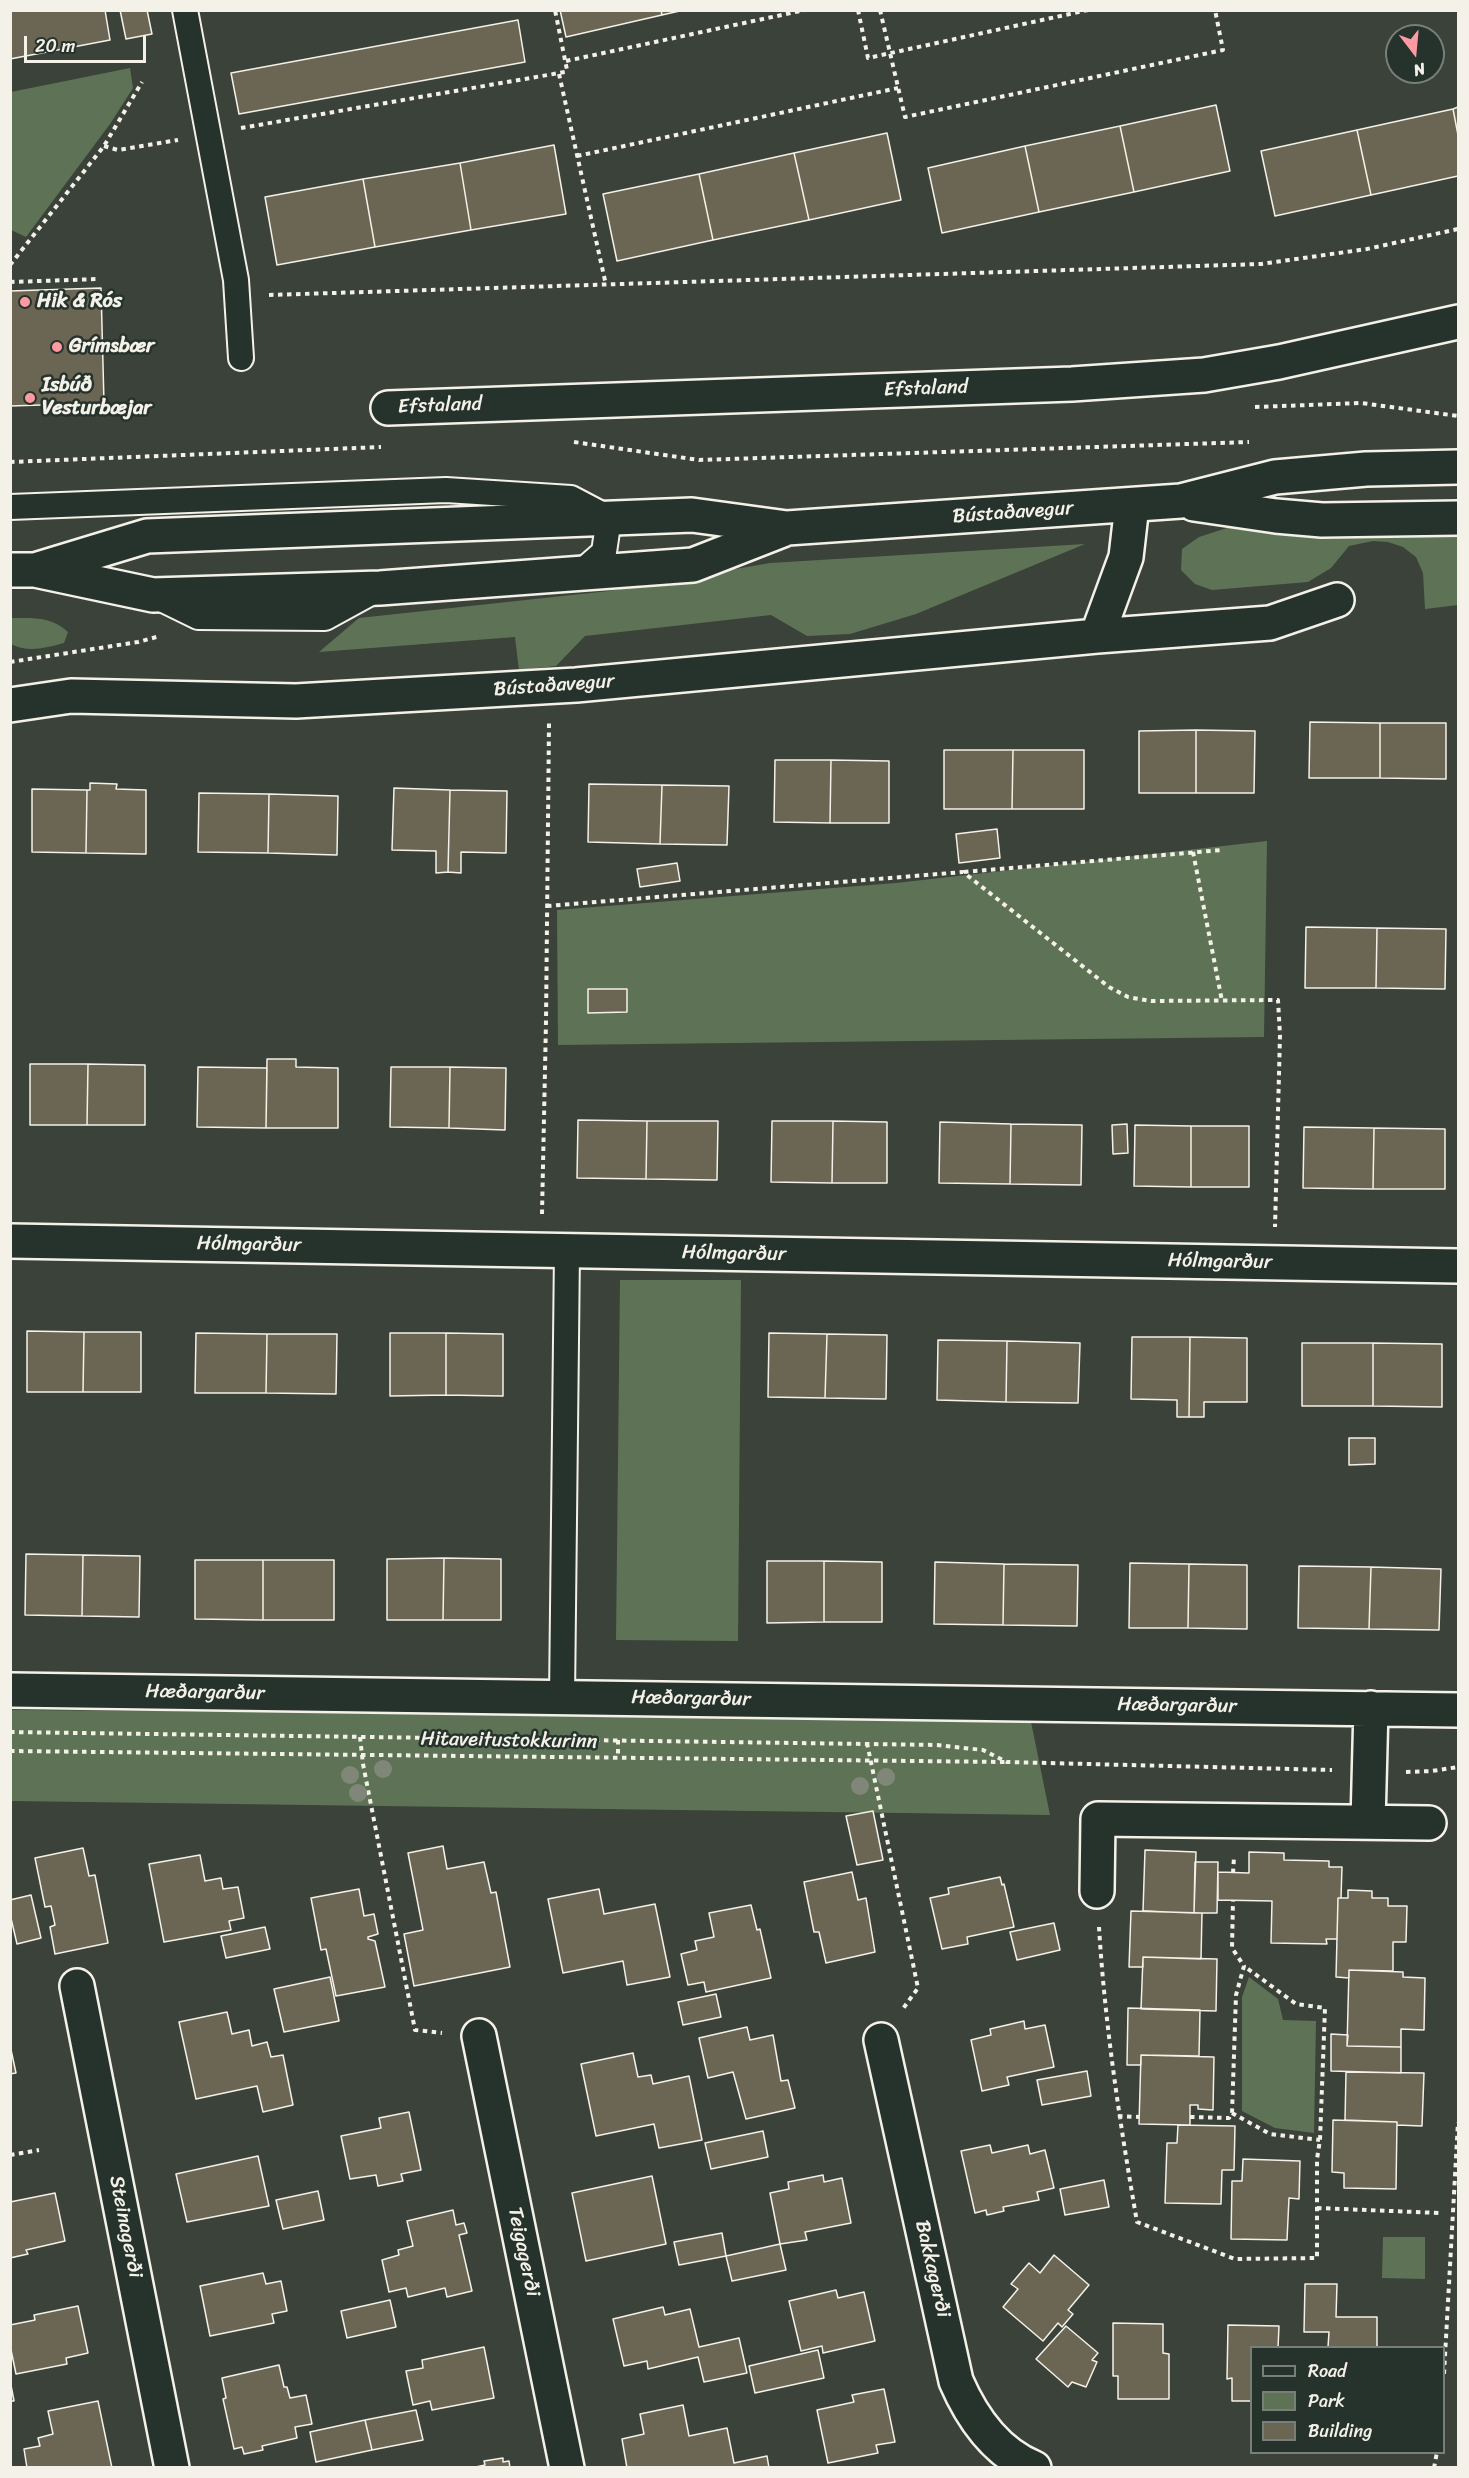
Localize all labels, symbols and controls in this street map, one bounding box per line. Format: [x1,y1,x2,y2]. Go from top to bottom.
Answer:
scale bar [27,24,148,62]
north arrow [1385,24,1445,84]
text: 20 m [35,30,75,62]
text: N [1410,54,1429,85]
place label: Hik & Rós [37,290,122,314]
marker: Hik & Rós [18,295,32,309]
place label: Grímsbær [69,335,154,359]
marker: Grímsbær [50,340,64,354]
place label: Isbúð Vesturbæjar [42,374,151,421]
street label: Efstaland [883,376,969,402]
marker: Isbúð Vesturbæjar [23,391,37,405]
street label: Efstaland [397,393,483,419]
street label: Bústaðavegur [952,497,1074,529]
street label: Bústaðavegur [493,670,615,702]
street label: Hólmgarður [197,1232,301,1258]
street label: Hólmgarður [682,1241,786,1267]
street label: Hólmgarður [1168,1249,1272,1275]
street label: Hæðargarður [145,1680,265,1706]
street label: Hæðargarður [631,1686,751,1712]
street label: Hæðargarður [1117,1693,1237,1719]
street label: Hitaveitustokkurinn [420,1727,598,1755]
street label: Steinagerði [103,2174,147,2280]
street label: Teigagerði [502,2205,544,2299]
street label: Bakkagerði [909,2218,955,2320]
legend [1250,2346,1445,2454]
text: Road [1308,2355,1347,2387]
text: Park [1308,2385,1345,2417]
text: Building [1308,2415,1372,2447]

